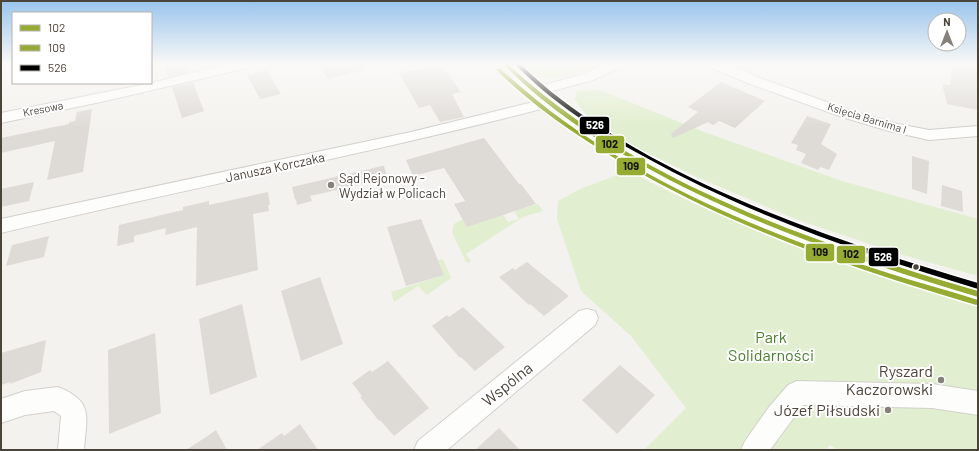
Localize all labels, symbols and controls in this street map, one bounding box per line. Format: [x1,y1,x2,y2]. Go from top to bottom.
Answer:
legend [12,12,152,84]
north arrow [927,12,967,52]
text: N [943,15,951,28]
text: 102 [48,20,65,34]
text: 109 [48,40,65,54]
text: 526 [48,60,67,74]
street label: Kresowa [22,98,64,119]
street label: Księcia Barnima I [826,99,908,136]
line badge: 526 [579,116,610,135]
text: 526 [586,118,604,131]
line badge: 102 [595,135,625,154]
text: 102 [602,137,618,150]
street label: Janusza Korczaka [224,149,326,185]
line badge: 109 [616,157,646,176]
text: 109 [623,159,639,172]
place label: Sąd Rejonowy - Wydział w Policach [339,170,446,201]
marker: Sąd Rejonowy - Wydział w Policach [326,180,336,190]
line badge: 109 [805,243,835,262]
text: 109 [812,245,828,258]
line badge: 102 [836,245,866,264]
text: 102 [843,247,859,260]
line badge: 526 [868,247,899,267]
text: 526 [874,250,892,263]
unlabelled marker [911,262,921,272]
park label: Park Solidarności [728,327,814,364]
street label: Wspólna [478,358,536,410]
place label: Ryszard Kaczorowski [846,361,933,398]
marker: Ryszard Kaczorowski [936,375,946,385]
place label: Józef Piłsudski [774,400,880,419]
marker: Józef Piłsudski [883,405,893,415]

